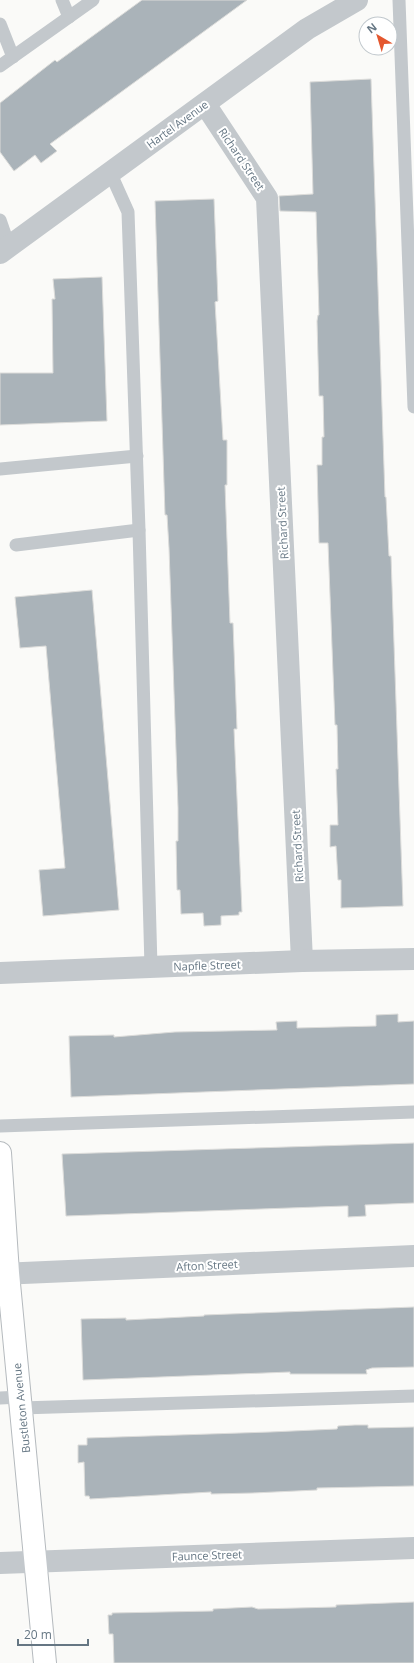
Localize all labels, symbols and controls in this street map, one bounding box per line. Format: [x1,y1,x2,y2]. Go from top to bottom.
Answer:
north arrow [358,16,398,56]
text: N [363,19,380,36]
street label: Hartel Avenue [143,97,211,151]
street label: Richard Street [216,125,269,193]
street label: Richard Street [273,486,291,560]
street label: Richard Street [288,809,306,883]
street label: Napfle Street [173,956,241,974]
street label: Afton Street [176,1256,238,1274]
street label: Bustleton Avenue [9,1362,33,1454]
street label: Faunce Street [172,1546,242,1564]
scale bar [18,1621,88,1647]
text: 20 m [24,1626,52,1643]

